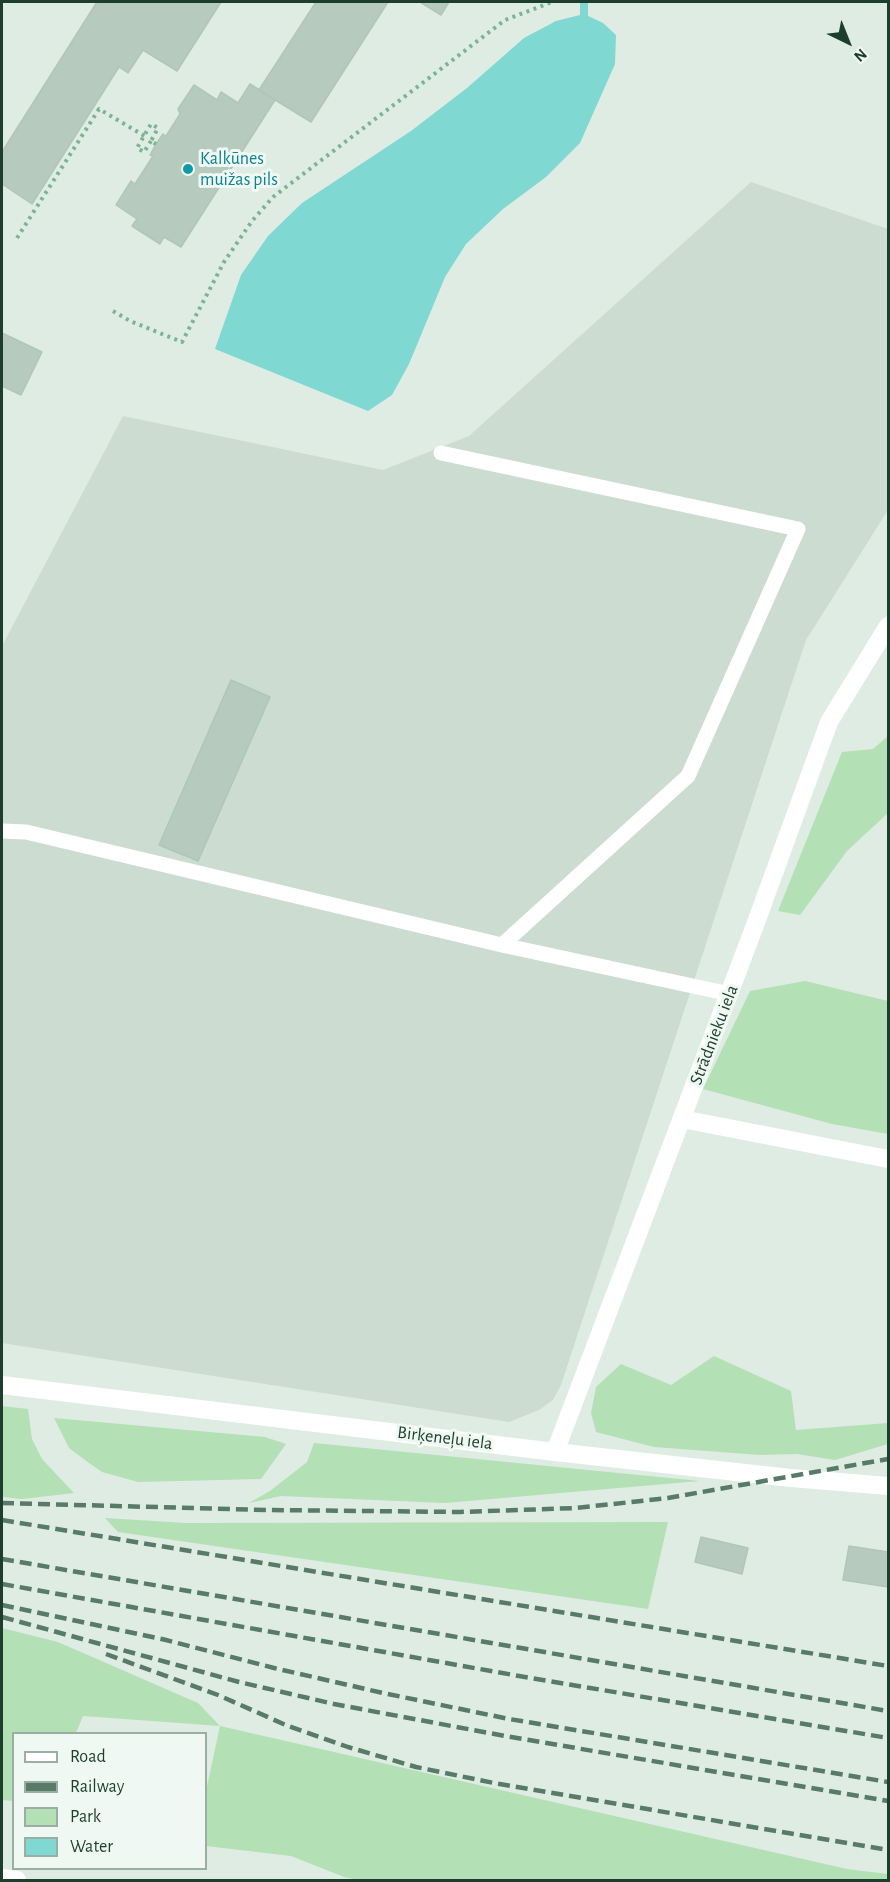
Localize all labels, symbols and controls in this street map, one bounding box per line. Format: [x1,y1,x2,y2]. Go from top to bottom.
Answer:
north arrow [818,12,878,72]
text: N [851,46,870,65]
place label: Kalkūnes muižas pils [200,148,278,190]
marker: Kalkūnes muižas pils [181,162,195,176]
street label: Strādnieku iela [685,982,743,1088]
street label: Birķeneļu iela [396,1421,494,1455]
legend [12,1732,207,1870]
text: Road [70,1748,106,1766]
text: Railway [70,1778,124,1796]
text: Park [70,1808,101,1826]
text: Water [70,1838,113,1856]

